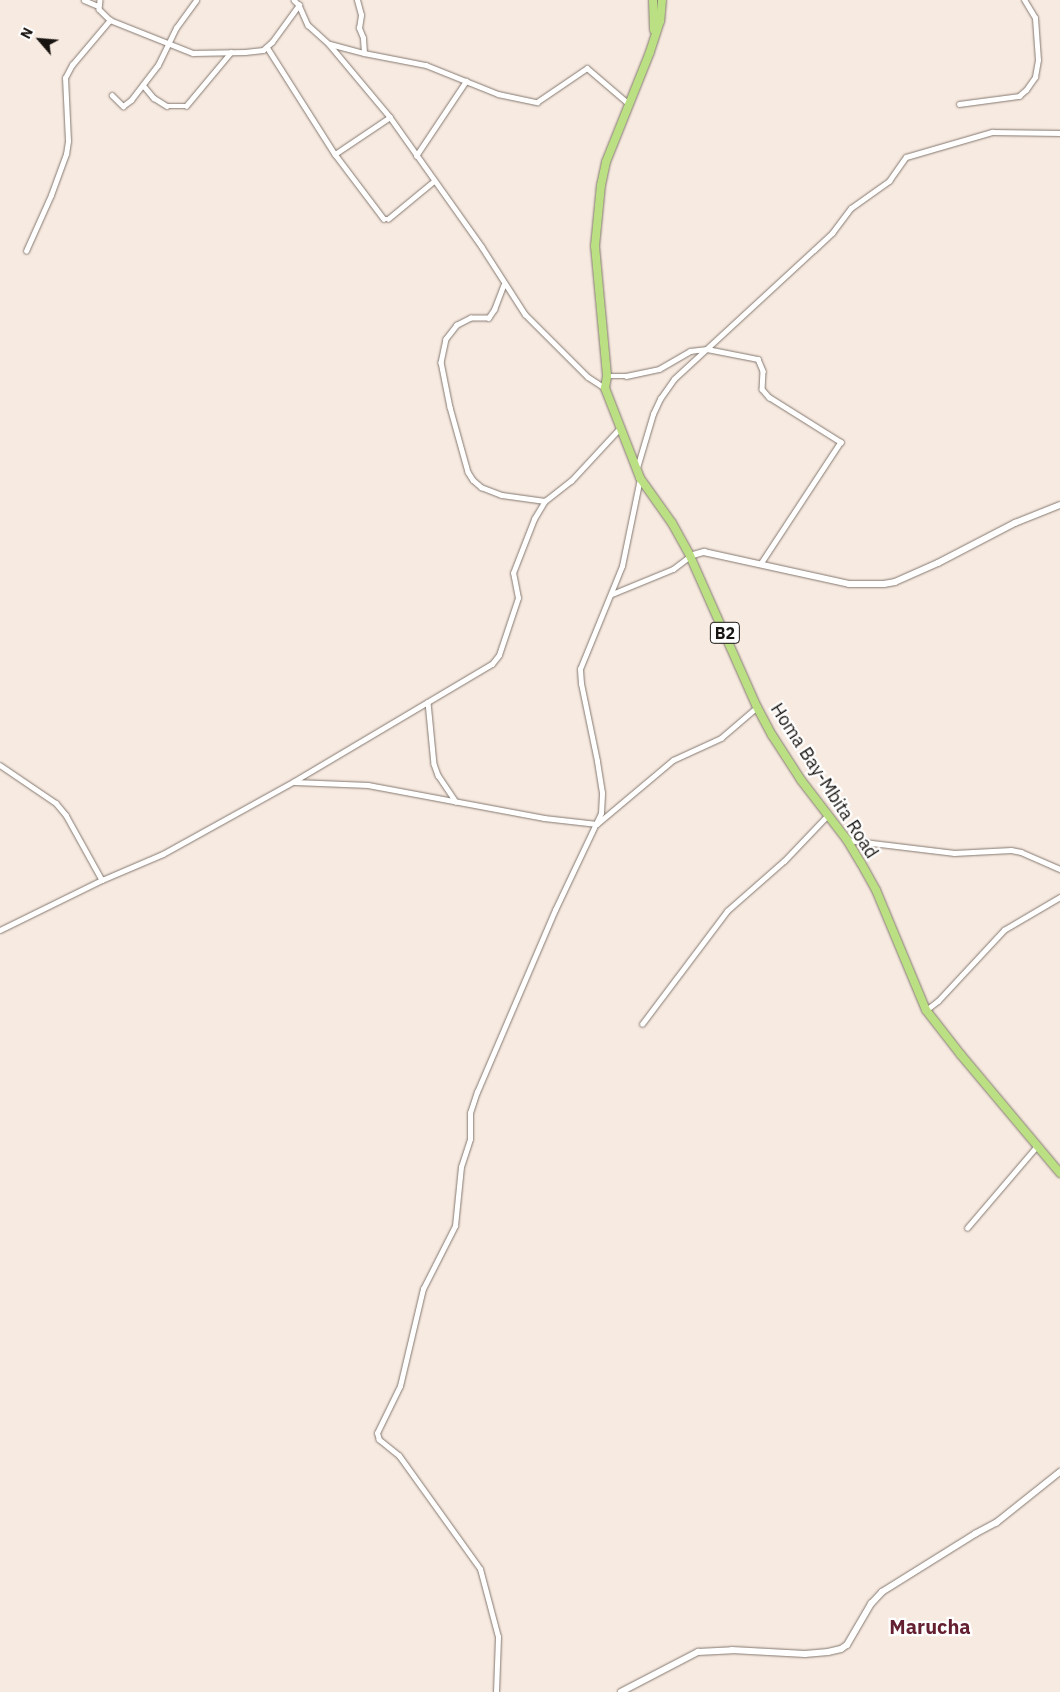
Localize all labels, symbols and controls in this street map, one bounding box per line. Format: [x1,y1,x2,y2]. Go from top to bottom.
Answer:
north arrow [15,15,65,65]
text: N [16,25,37,42]
road number: B2 [709,620,741,646]
street label: Homa Bay-Mbita Road [766,699,882,863]
district label: Marucha [889,1614,971,1638]

